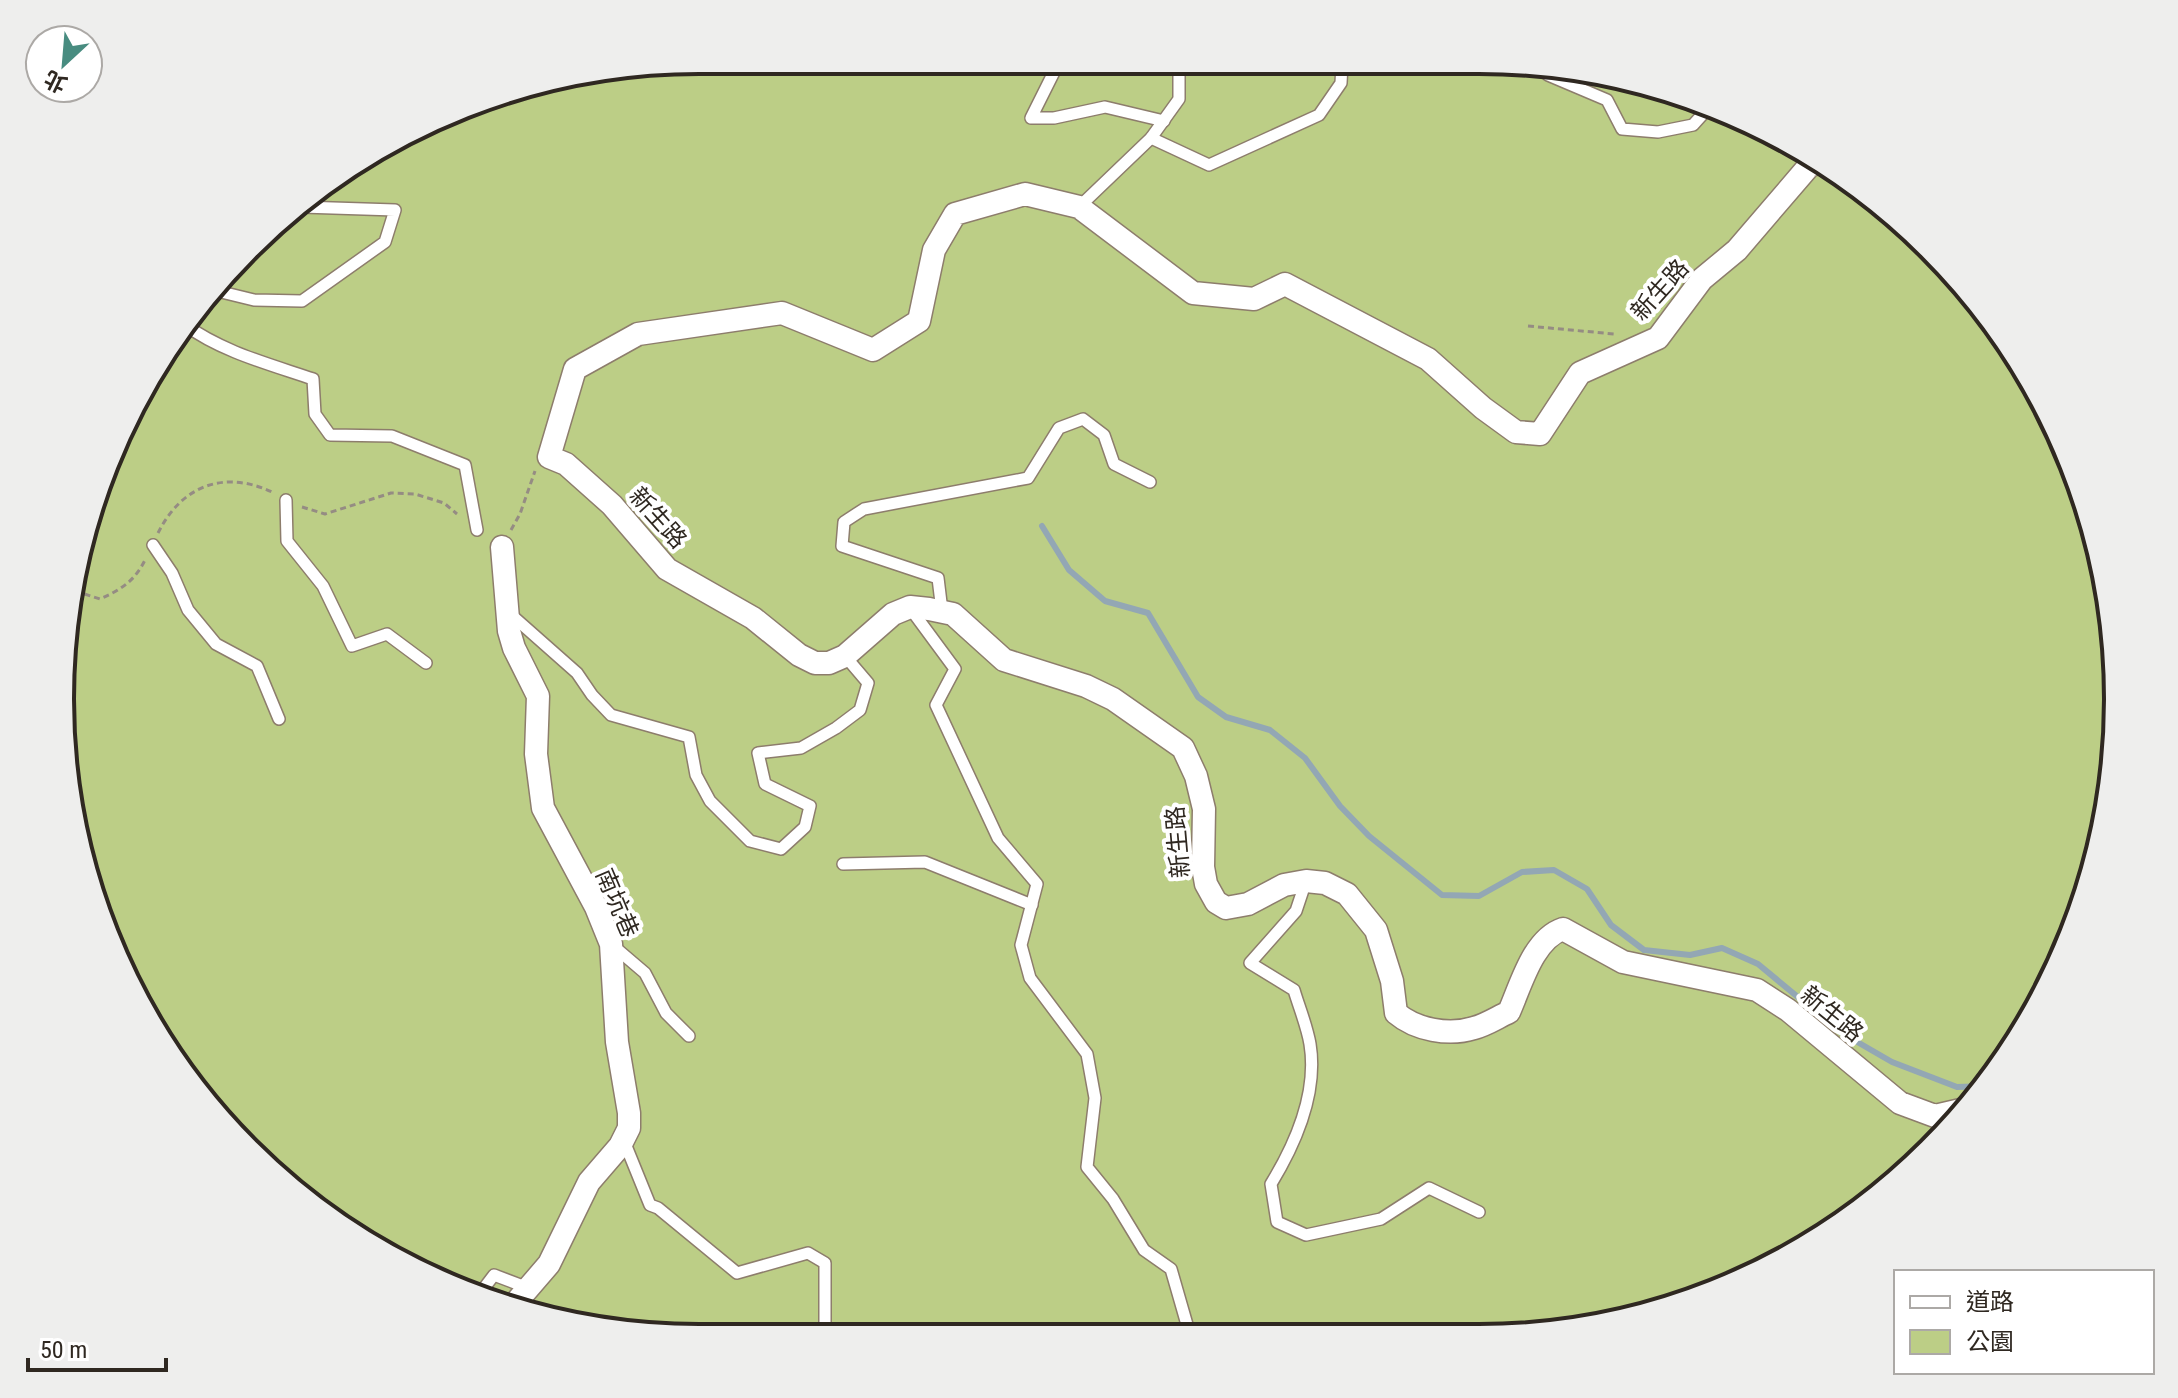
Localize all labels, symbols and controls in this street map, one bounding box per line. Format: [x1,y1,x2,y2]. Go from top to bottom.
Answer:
north arrow [24,24,104,104]
text: 北 [40,65,71,98]
street label: 新生路 [1626,254,1694,326]
street label: 新生路 [624,482,692,554]
street label: 新生路 [1161,805,1195,879]
street label: 南坑巷 [590,864,644,942]
street label: 新生路 [1795,980,1869,1048]
legend [1894,1270,2154,1374]
text: 道路 [1966,1288,2014,1316]
scale bar [28,1322,166,1372]
text: 公園 [1966,1328,2014,1356]
text: 50 m [40,1336,87,1364]

